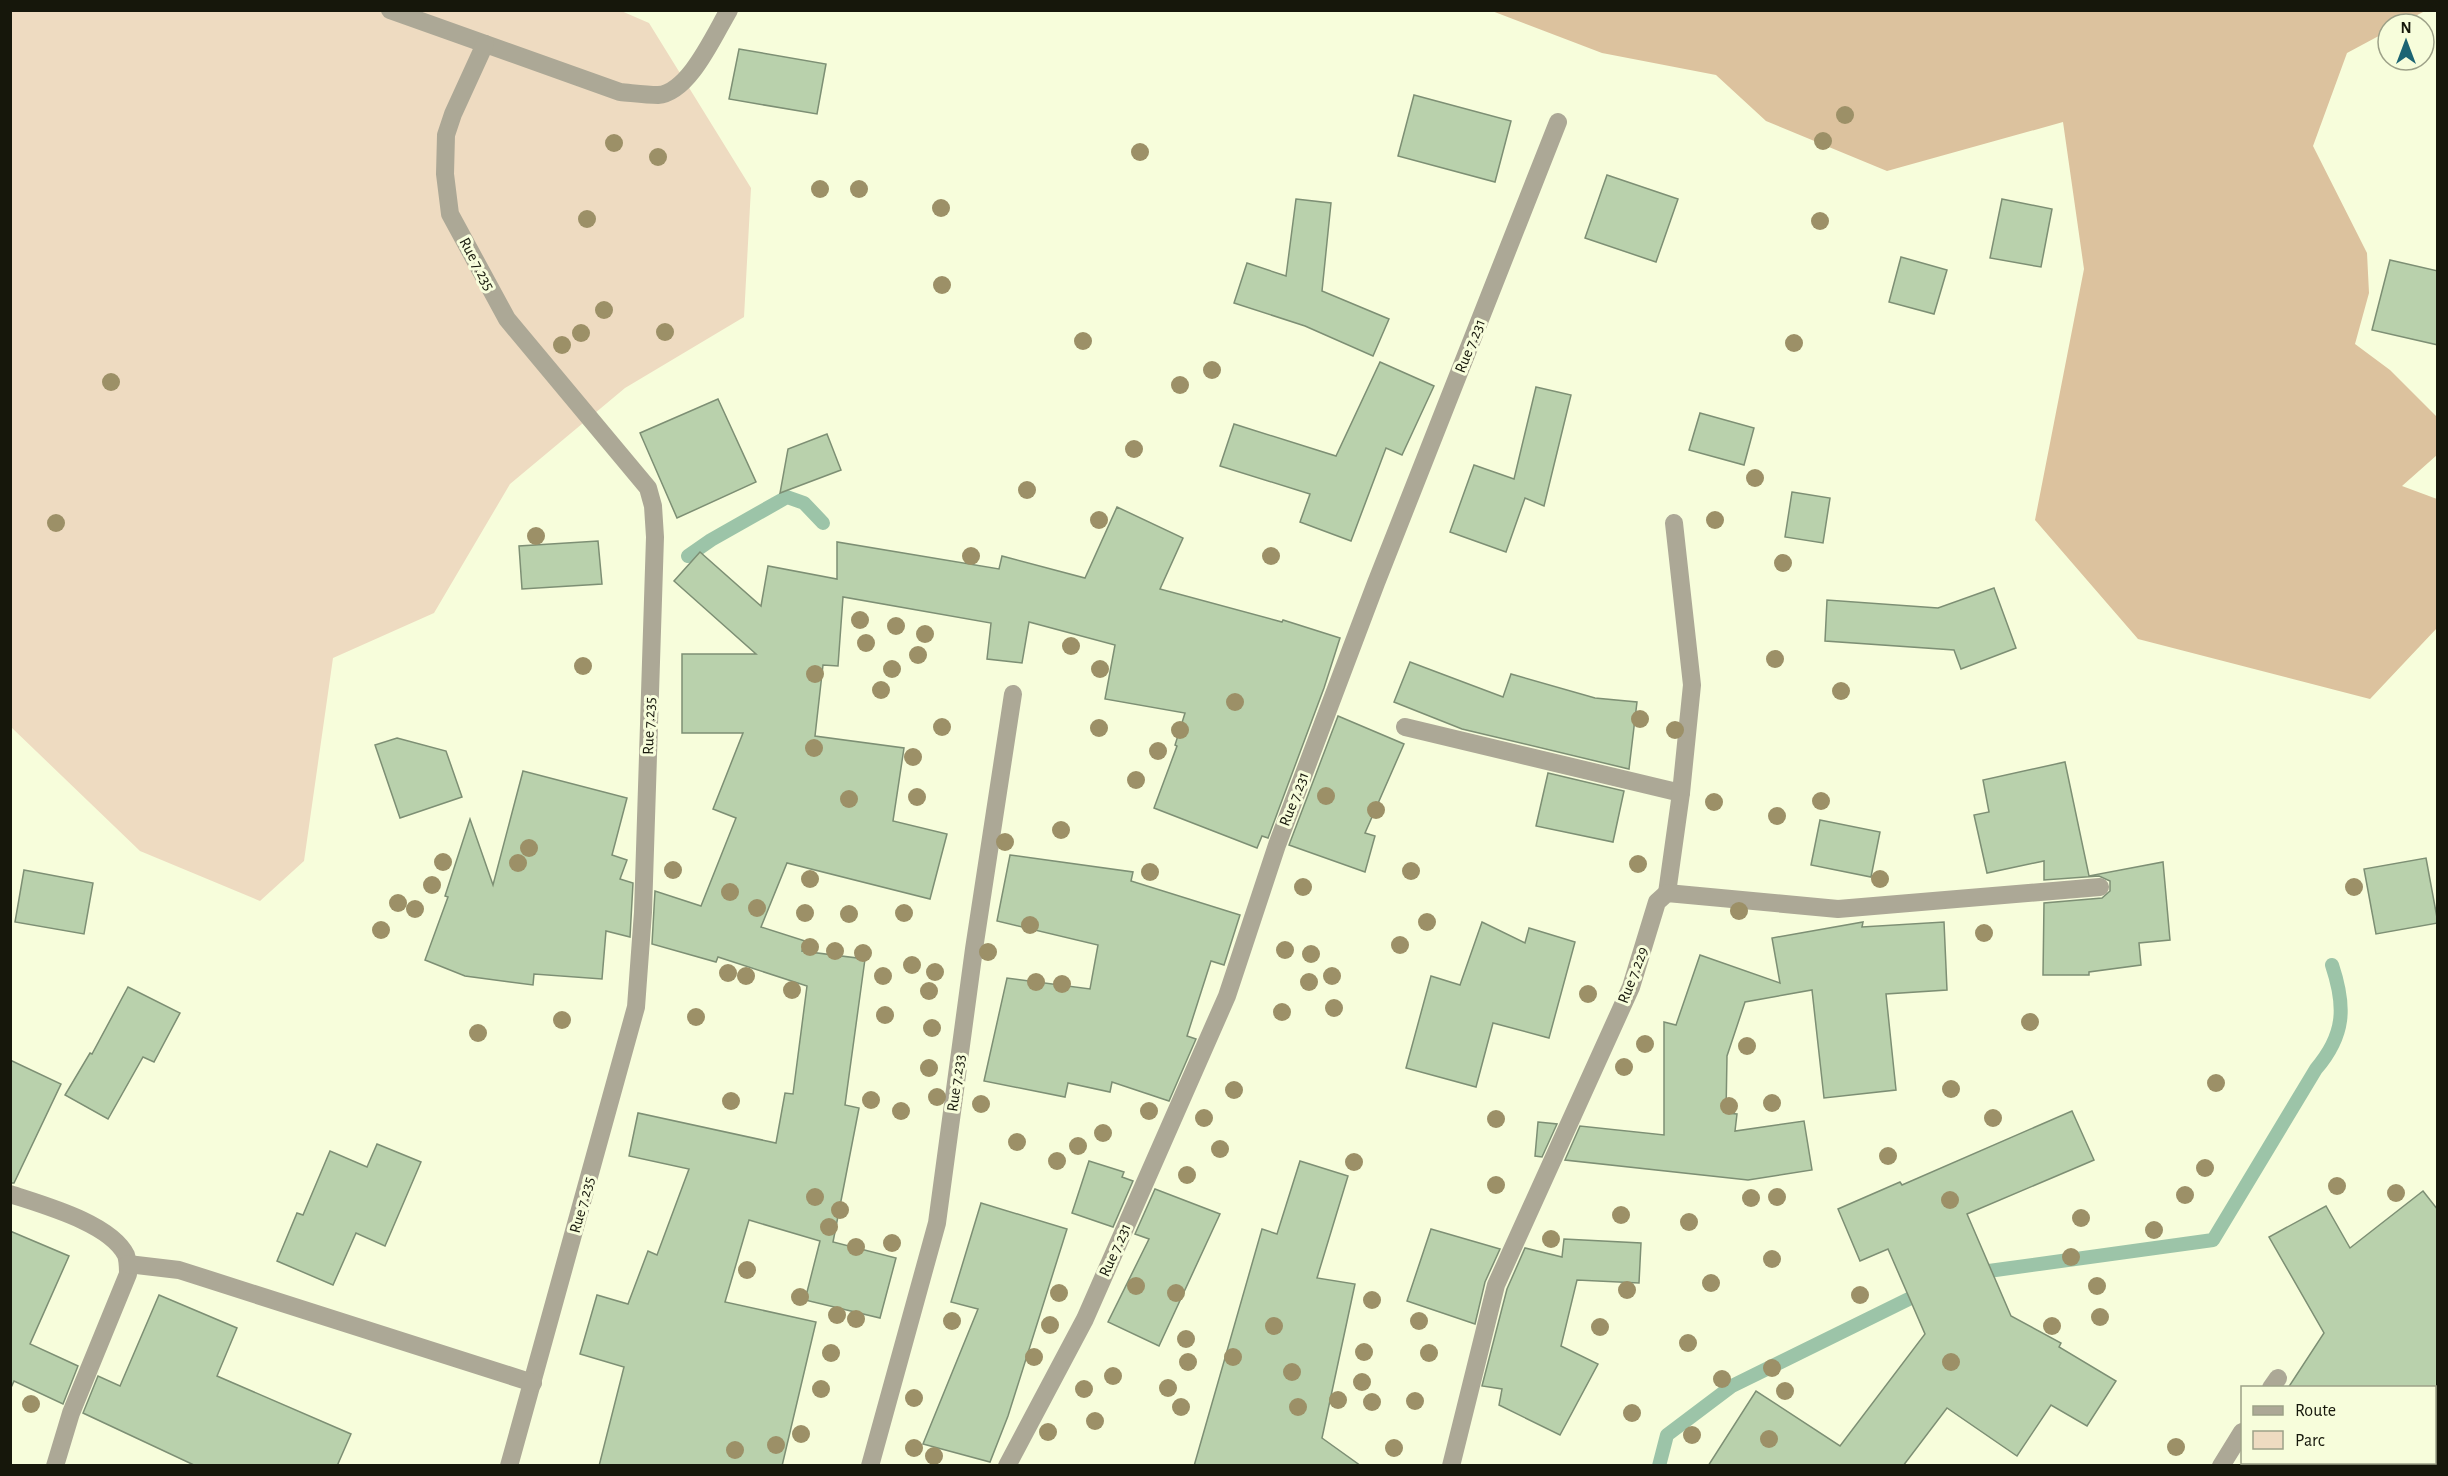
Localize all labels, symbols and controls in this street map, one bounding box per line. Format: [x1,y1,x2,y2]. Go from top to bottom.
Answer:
north arrow [2376,12,2436,72]
text: N [2400,20,2412,36]
street label: Rue 7.235 [456,235,498,293]
street label: Rue 7.231 [1452,317,1488,375]
street label: Rue 7.235 [640,697,658,755]
street label: Rue 7.231 [1276,770,1312,828]
street label: Rue 7.229 [1615,945,1651,1005]
street label: Rue 7.233 [944,1053,968,1113]
street label: Rue 7.235 [567,1175,597,1235]
street label: Rue 7.231 [1096,1221,1134,1279]
legend [2241,1386,2436,1464]
text: Route [2295,1402,2336,1420]
text: Parc [2295,1432,2325,1450]

